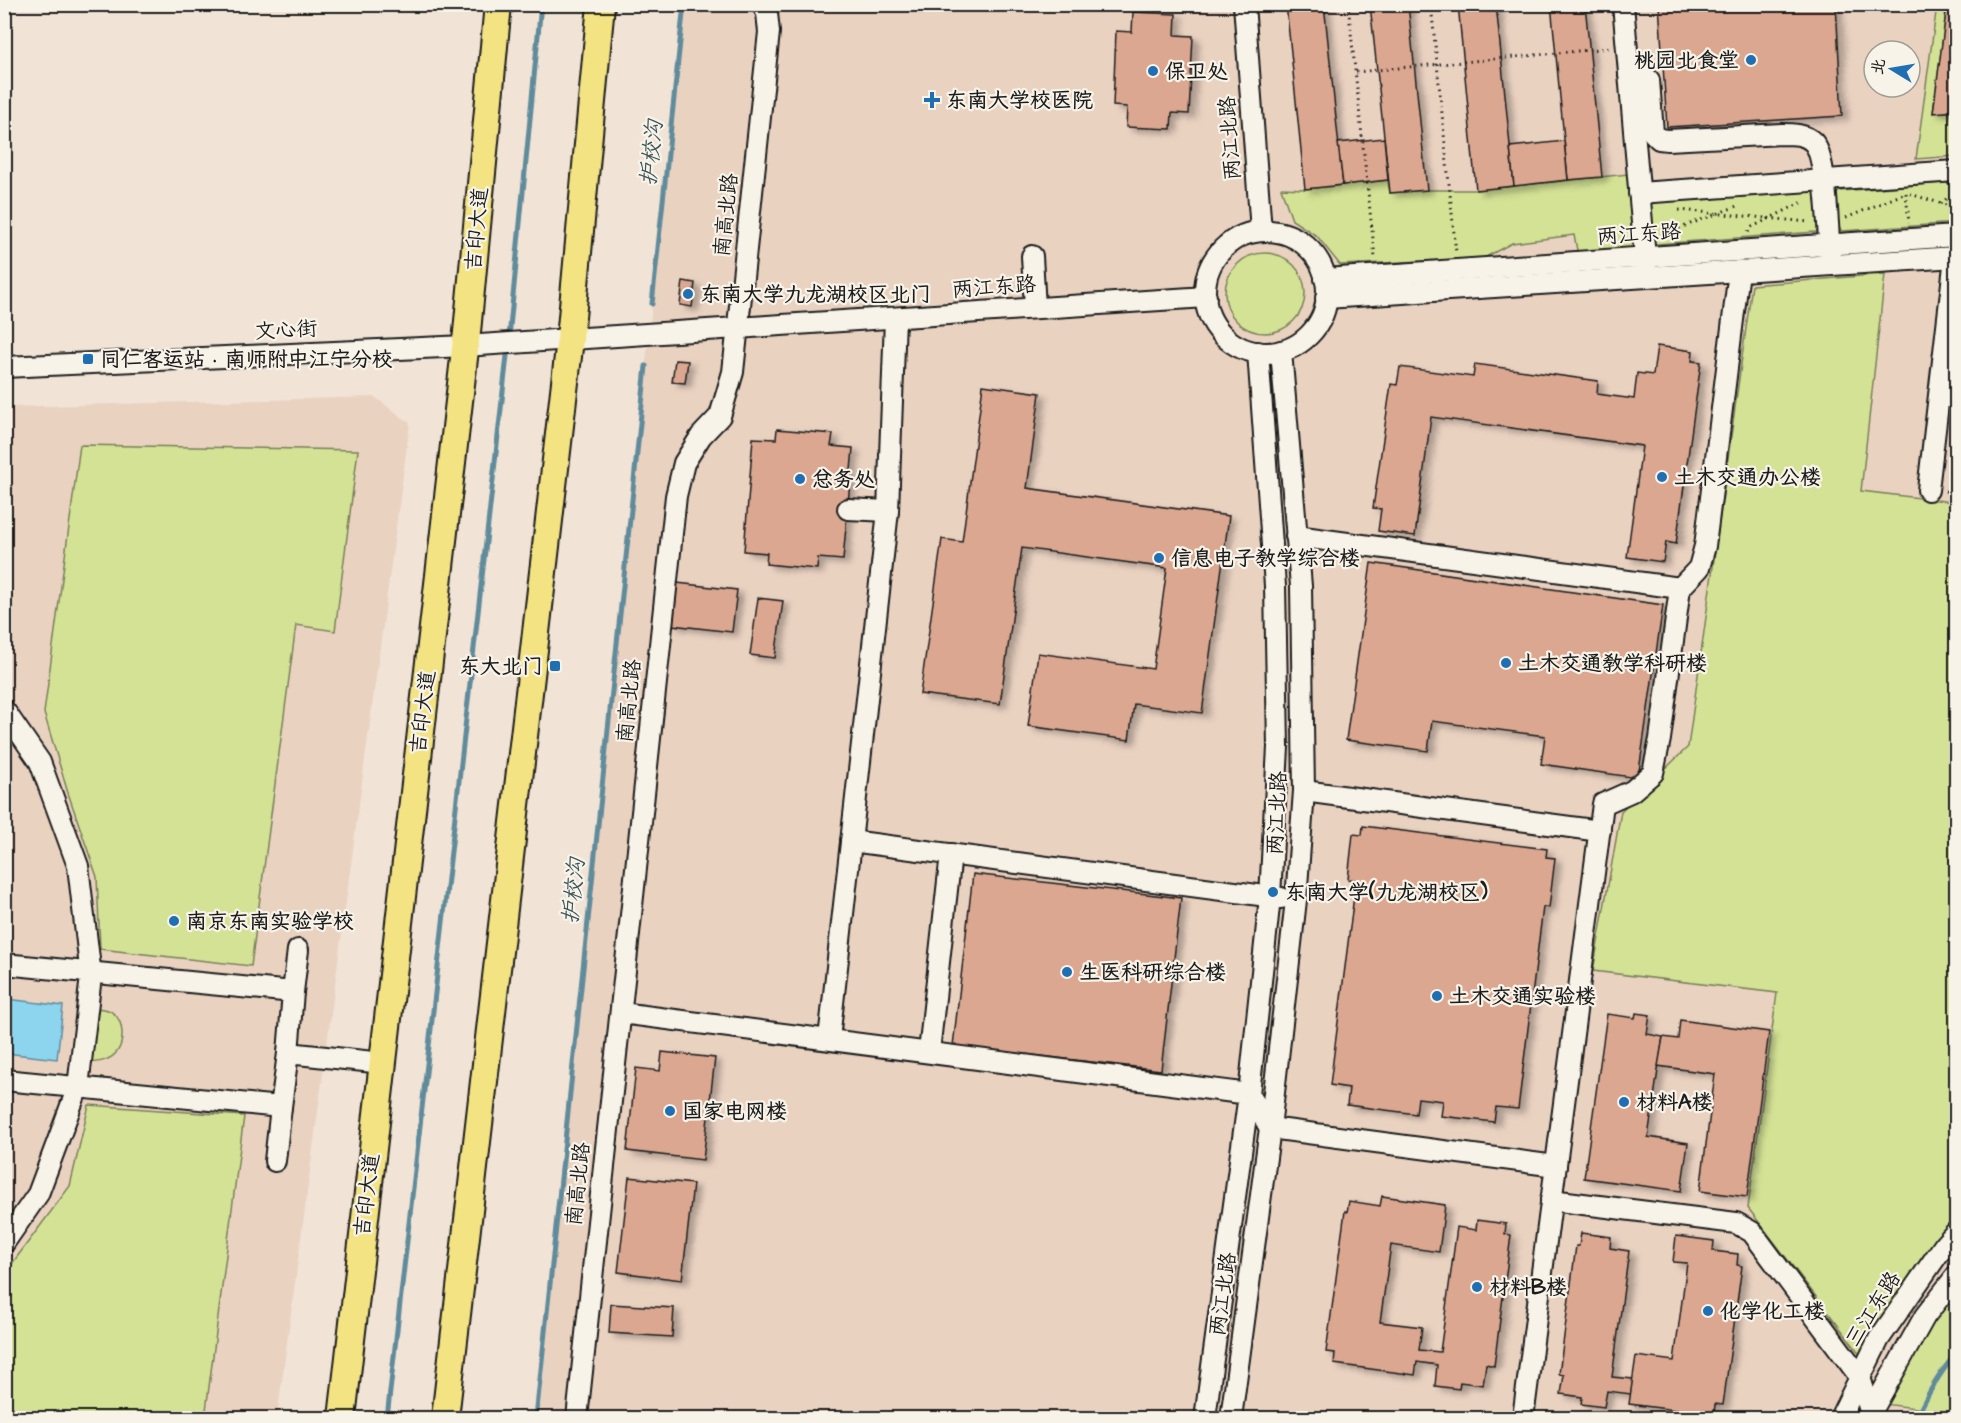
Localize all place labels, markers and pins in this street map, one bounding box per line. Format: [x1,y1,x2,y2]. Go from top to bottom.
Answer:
place label: 桃园北食堂 [1634,46,1739,75]
marker: 桃园北食堂 [1744,53,1758,67]
place label: 保卫处 [1165,57,1228,86]
marker: 保卫处 [1146,64,1160,78]
place label: 东南大学校医院 [946,86,1093,115]
marker: 东南大学校医院 [923,91,941,109]
place label: 东南大学九龙湖校区北门 [700,280,931,309]
marker: 东南大学九龙湖校区北门 [681,287,695,301]
place label: 同仁客运站 · 南师附中江宁分校 [100,345,393,374]
marker: 同仁客运站 · 南师附中江宁分校 [81,352,95,366]
place label: 土木交通办公楼 [1674,463,1821,492]
place label: 总务处 [812,465,875,494]
marker: 土木交通办公楼 [1655,470,1669,484]
marker: 总务处 [793,472,807,486]
place label: 信息电子教学综合楼 [1171,544,1360,573]
marker: 信息电子教学综合楼 [1152,551,1166,565]
place label: 土木交通教学科研楼 [1518,649,1707,678]
place label: 东大北门 [459,652,543,681]
marker: 土木交通教学科研楼 [1499,656,1513,670]
marker: 东大北门 [548,659,562,673]
place label: 东南大学(九龙湖校区) [1285,878,1488,907]
marker: 东南大学(九龙湖校区) [1266,885,1280,899]
place label: 南京东南实验学校 [186,907,354,936]
marker: 南京东南实验学校 [167,914,181,928]
place label: 生医科研综合楼 [1079,958,1226,987]
marker: 生医科研综合楼 [1060,965,1074,979]
place label: 土木交通实验楼 [1449,982,1596,1011]
marker: 土木交通实验楼 [1430,989,1444,1003]
place label: 材料A楼 [1636,1088,1712,1117]
marker: 材料A楼 [1617,1095,1631,1109]
place label: 国家电网楼 [682,1097,787,1126]
marker: 国家电网楼 [663,1104,677,1118]
place label: 材料B楼 [1489,1273,1567,1302]
marker: 材料B楼 [1470,1280,1484,1294]
place label: 化学化工楼 [1720,1297,1825,1326]
marker: 化学化工楼 [1701,1304,1715,1318]

